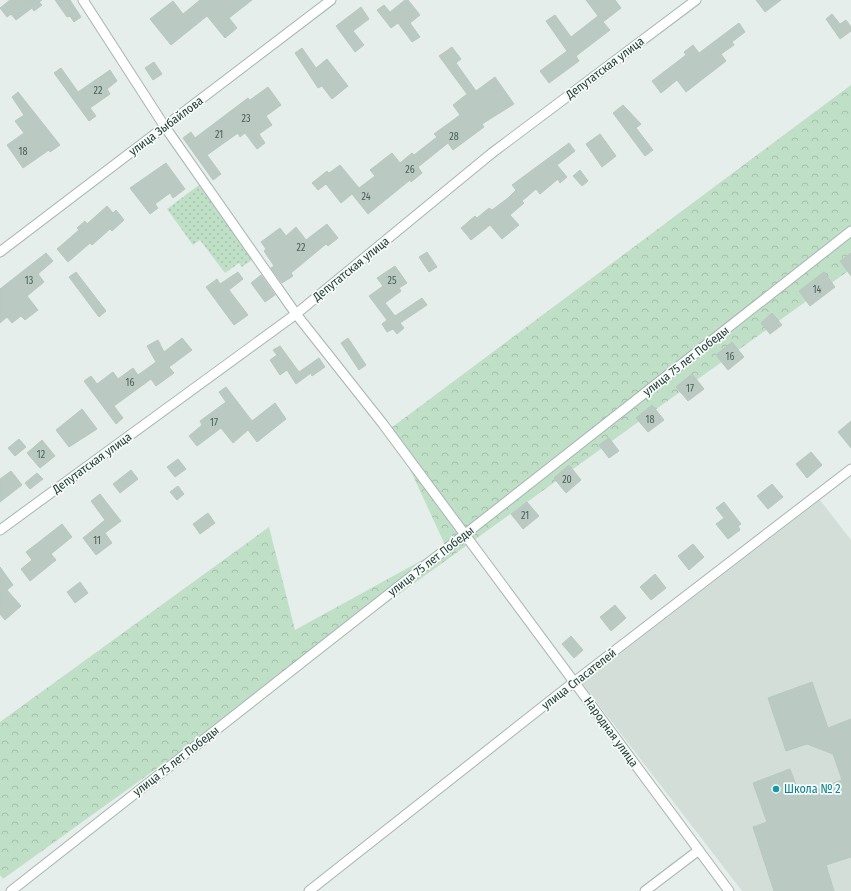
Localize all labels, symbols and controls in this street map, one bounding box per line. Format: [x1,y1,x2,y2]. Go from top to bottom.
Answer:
street label: Депутатская улица [562,34,647,103]
house number: 22 [94,85,103,97]
street label: улица Зыбайлова [126,93,206,158]
house number: 23 [242,113,251,125]
house number: 21 [215,129,223,141]
house number: 28 [449,131,459,143]
house number: 18 [19,146,27,158]
house number: 26 [405,164,415,176]
house number: 24 [361,191,371,203]
street label: Депутатская улица [309,234,392,305]
house number: 22 [297,242,306,254]
house number: 13 [25,275,34,287]
house number: 25 [388,275,397,287]
house number: 14 [813,284,822,296]
street label: улица 75 лет Победы [640,323,732,399]
house number: 16 [726,351,734,363]
house number: 16 [126,377,134,389]
house number: 17 [686,383,694,395]
house number: 18 [646,414,654,426]
house number: 17 [210,417,218,429]
street label: Депутатская улица [49,430,134,497]
house number: 12 [37,449,46,461]
house number: 20 [562,474,572,486]
house number: 21 [521,510,529,522]
street label: улица 75 лет Победы [385,523,477,599]
house number: 11 [93,535,101,547]
street label: улица Спасателей [539,646,619,712]
street label: Народная улица [581,694,641,770]
street label: улица 75 лет Победы [130,723,222,799]
place label: Школа № 2 [784,782,841,796]
marker: Школа № 2 [771,784,781,794]

